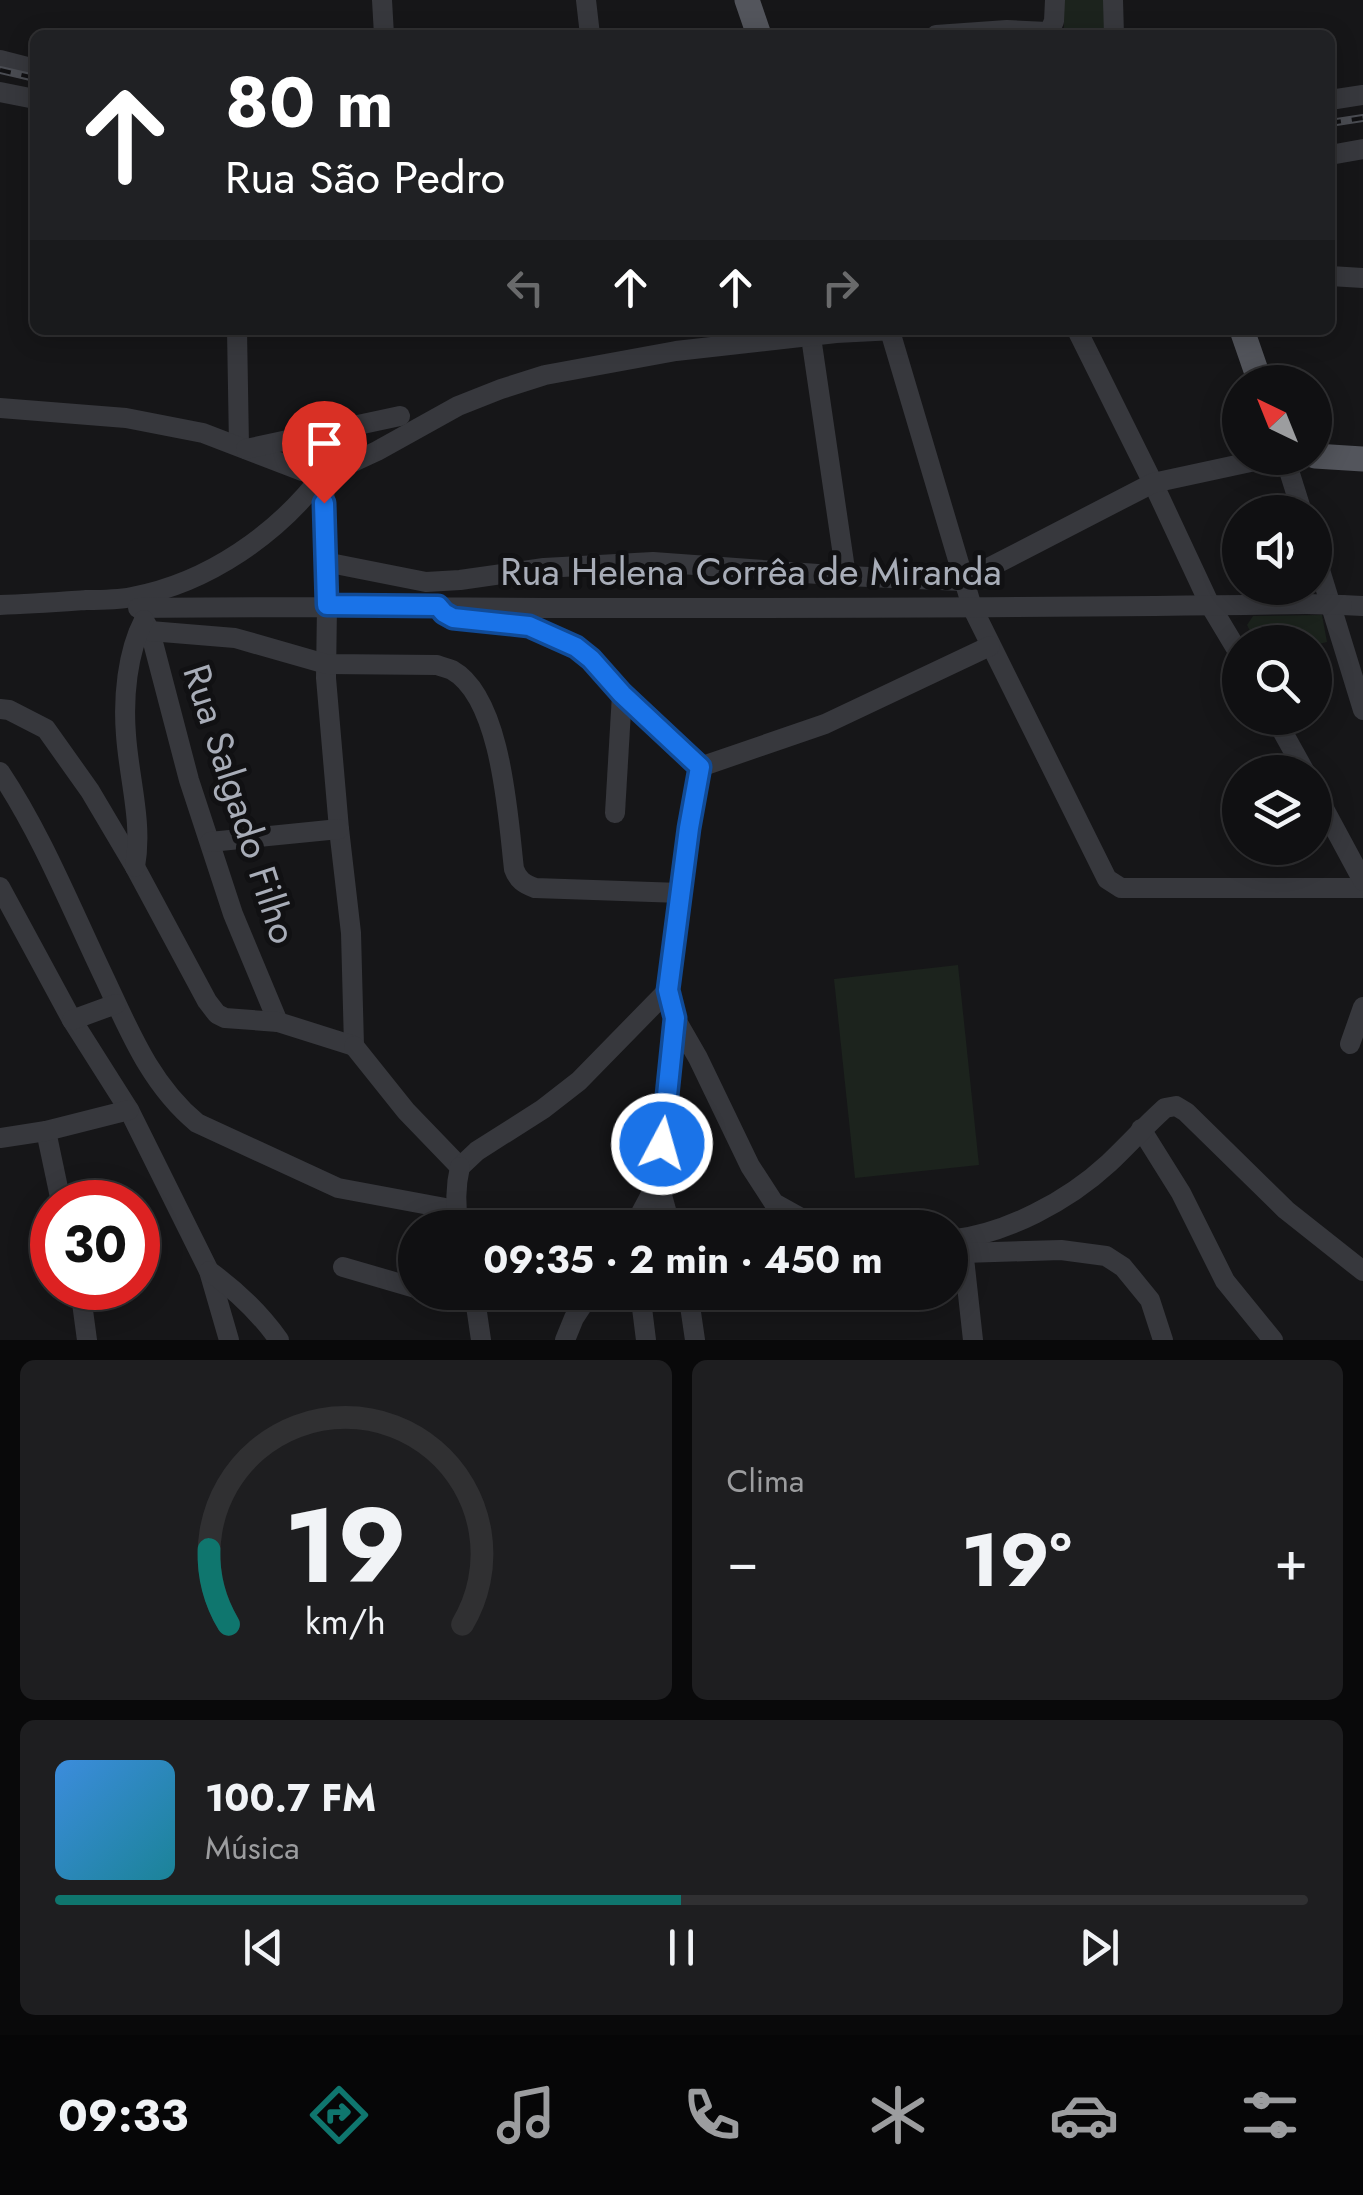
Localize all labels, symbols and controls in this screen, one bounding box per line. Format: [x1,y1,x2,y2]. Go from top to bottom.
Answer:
text: 80 m [225,52,394,153]
icon: ahead [60,70,190,200]
text: Rua São Pedro [225,145,505,210]
icon: left [498,260,553,315]
icon: ahead [603,260,658,315]
icon: ahead [708,260,763,315]
icon: right [813,260,868,315]
north arrow [1222,365,1332,475]
map controls [1222,365,1332,865]
pin [282,401,367,504]
icon: arrive [297,416,352,471]
button: sound [1222,495,1332,605]
street label: Rua Helena Corrêa de Miranda [500,544,1002,599]
button: search [1222,625,1332,735]
street label: Rua Salgado Filho [169,657,312,951]
button: layers [1222,755,1332,865]
position arrow [610,1092,714,1196]
speed limit sign: 30 [30,1180,160,1310]
text: 09:35 · 2 min · 450 m [483,1232,883,1287]
text: Clima [727,1458,804,1504]
text: 19 [284,1471,407,1621]
text: 19° [961,1506,1072,1614]
text: − [727,1521,759,1601]
text: + [1274,1521,1308,1601]
text: km/h [305,1596,386,1647]
text: 100.7 FM [205,1770,376,1825]
text: Música [205,1825,300,1871]
icon: previous [236,1920,291,1975]
icon: pause [654,1920,709,1975]
icon: next [1072,1920,1127,1975]
icon: directions [304,2080,374,2150]
icon: music [491,2080,561,2150]
icon: phone [677,2080,747,2150]
icon: climate [863,2080,933,2150]
icon: car [1049,2080,1119,2150]
icon: filters [1235,2080,1305,2150]
text: 09:33 [58,2083,188,2148]

